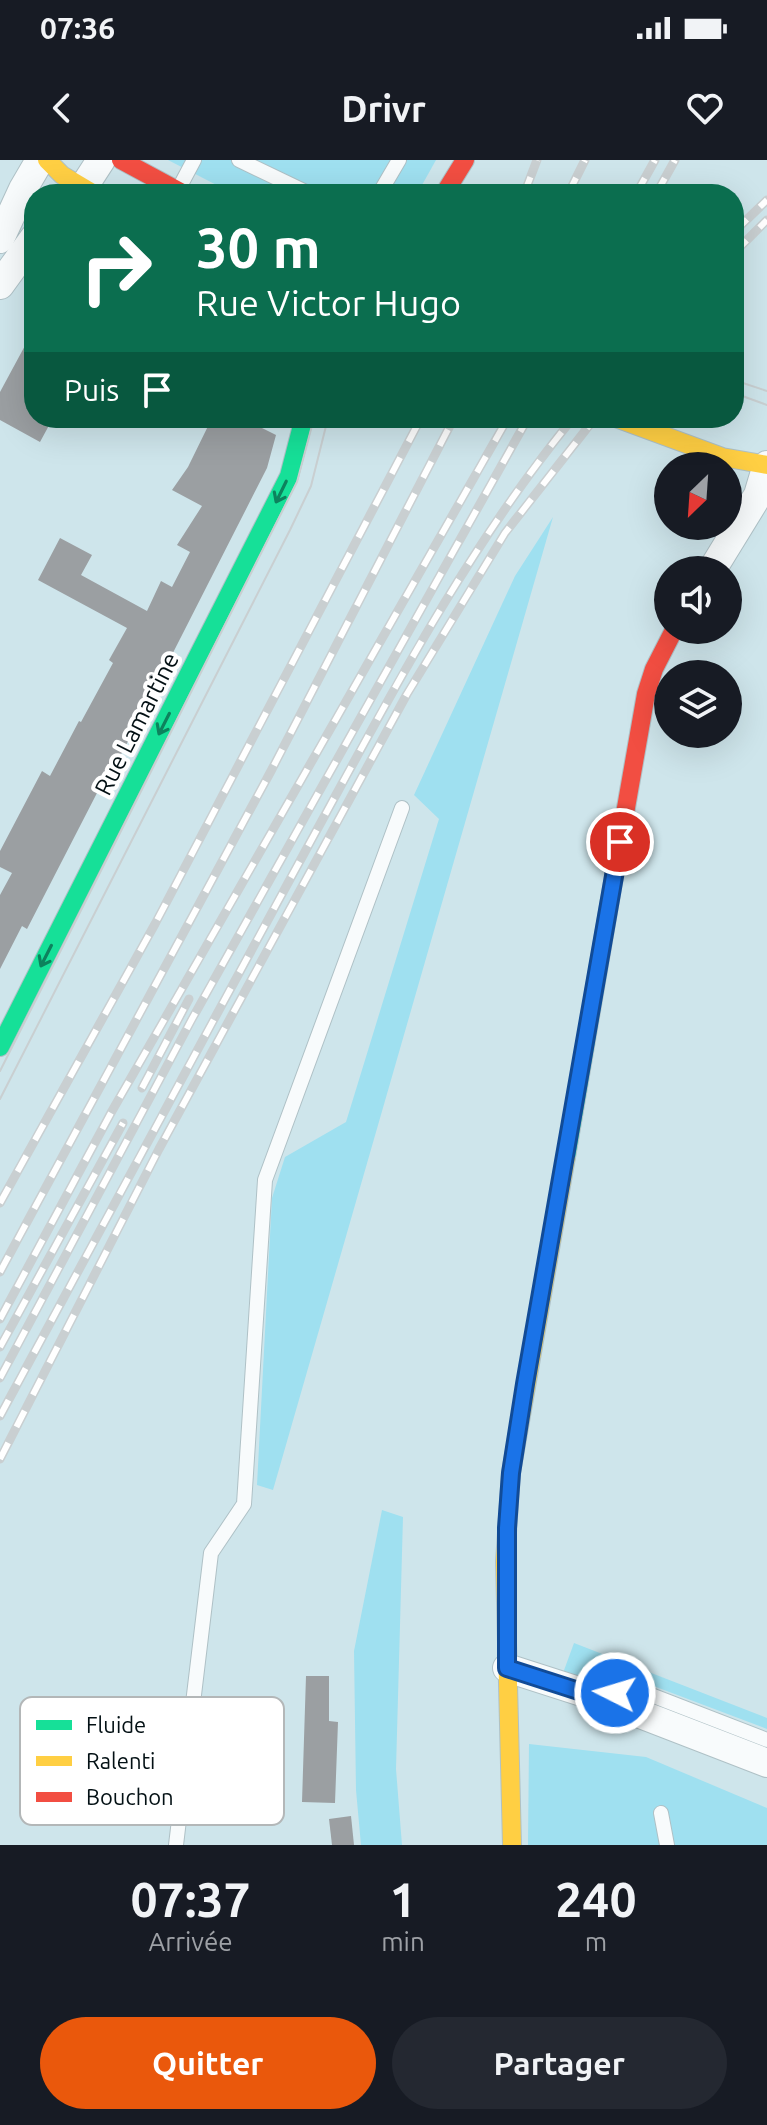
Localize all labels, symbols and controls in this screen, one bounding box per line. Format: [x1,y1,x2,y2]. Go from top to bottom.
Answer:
text: 07:36 [40,11,115,45]
icon: back [40,86,84,130]
icon: heart [683,86,727,130]
text: Drivr [341,88,426,129]
icon: right [64,216,168,320]
text: 30 m [196,216,321,279]
text: Rue Victor Hugo [196,282,461,323]
icon: arrive [135,368,179,412]
text: Puis [64,373,119,407]
north arrow [654,452,742,540]
map controls [654,452,742,748]
one-way arrow [273,480,288,504]
button: sound [654,556,742,644]
street label: Rue Lamartine [89,648,184,800]
button: layers [654,660,742,748]
one-way arrow [156,712,171,736]
pin [586,808,654,876]
icon: arrive [598,820,642,864]
one-way arrow [38,944,54,968]
position arrow [573,1651,657,1735]
legend [20,1697,284,1825]
text: Fluide [86,1712,146,1737]
text: Ralenti [86,1748,155,1773]
text: Bouchon [86,1784,174,1809]
text: 07:37 [131,1872,251,1926]
text: 1 [389,1872,416,1926]
text: 240 [555,1872,636,1926]
text: Arrivée [148,1927,233,1956]
text: min [381,1927,425,1956]
text: m [585,1927,607,1956]
button: Quitter [40,2017,376,2109]
button: Partager [392,2017,727,2109]

